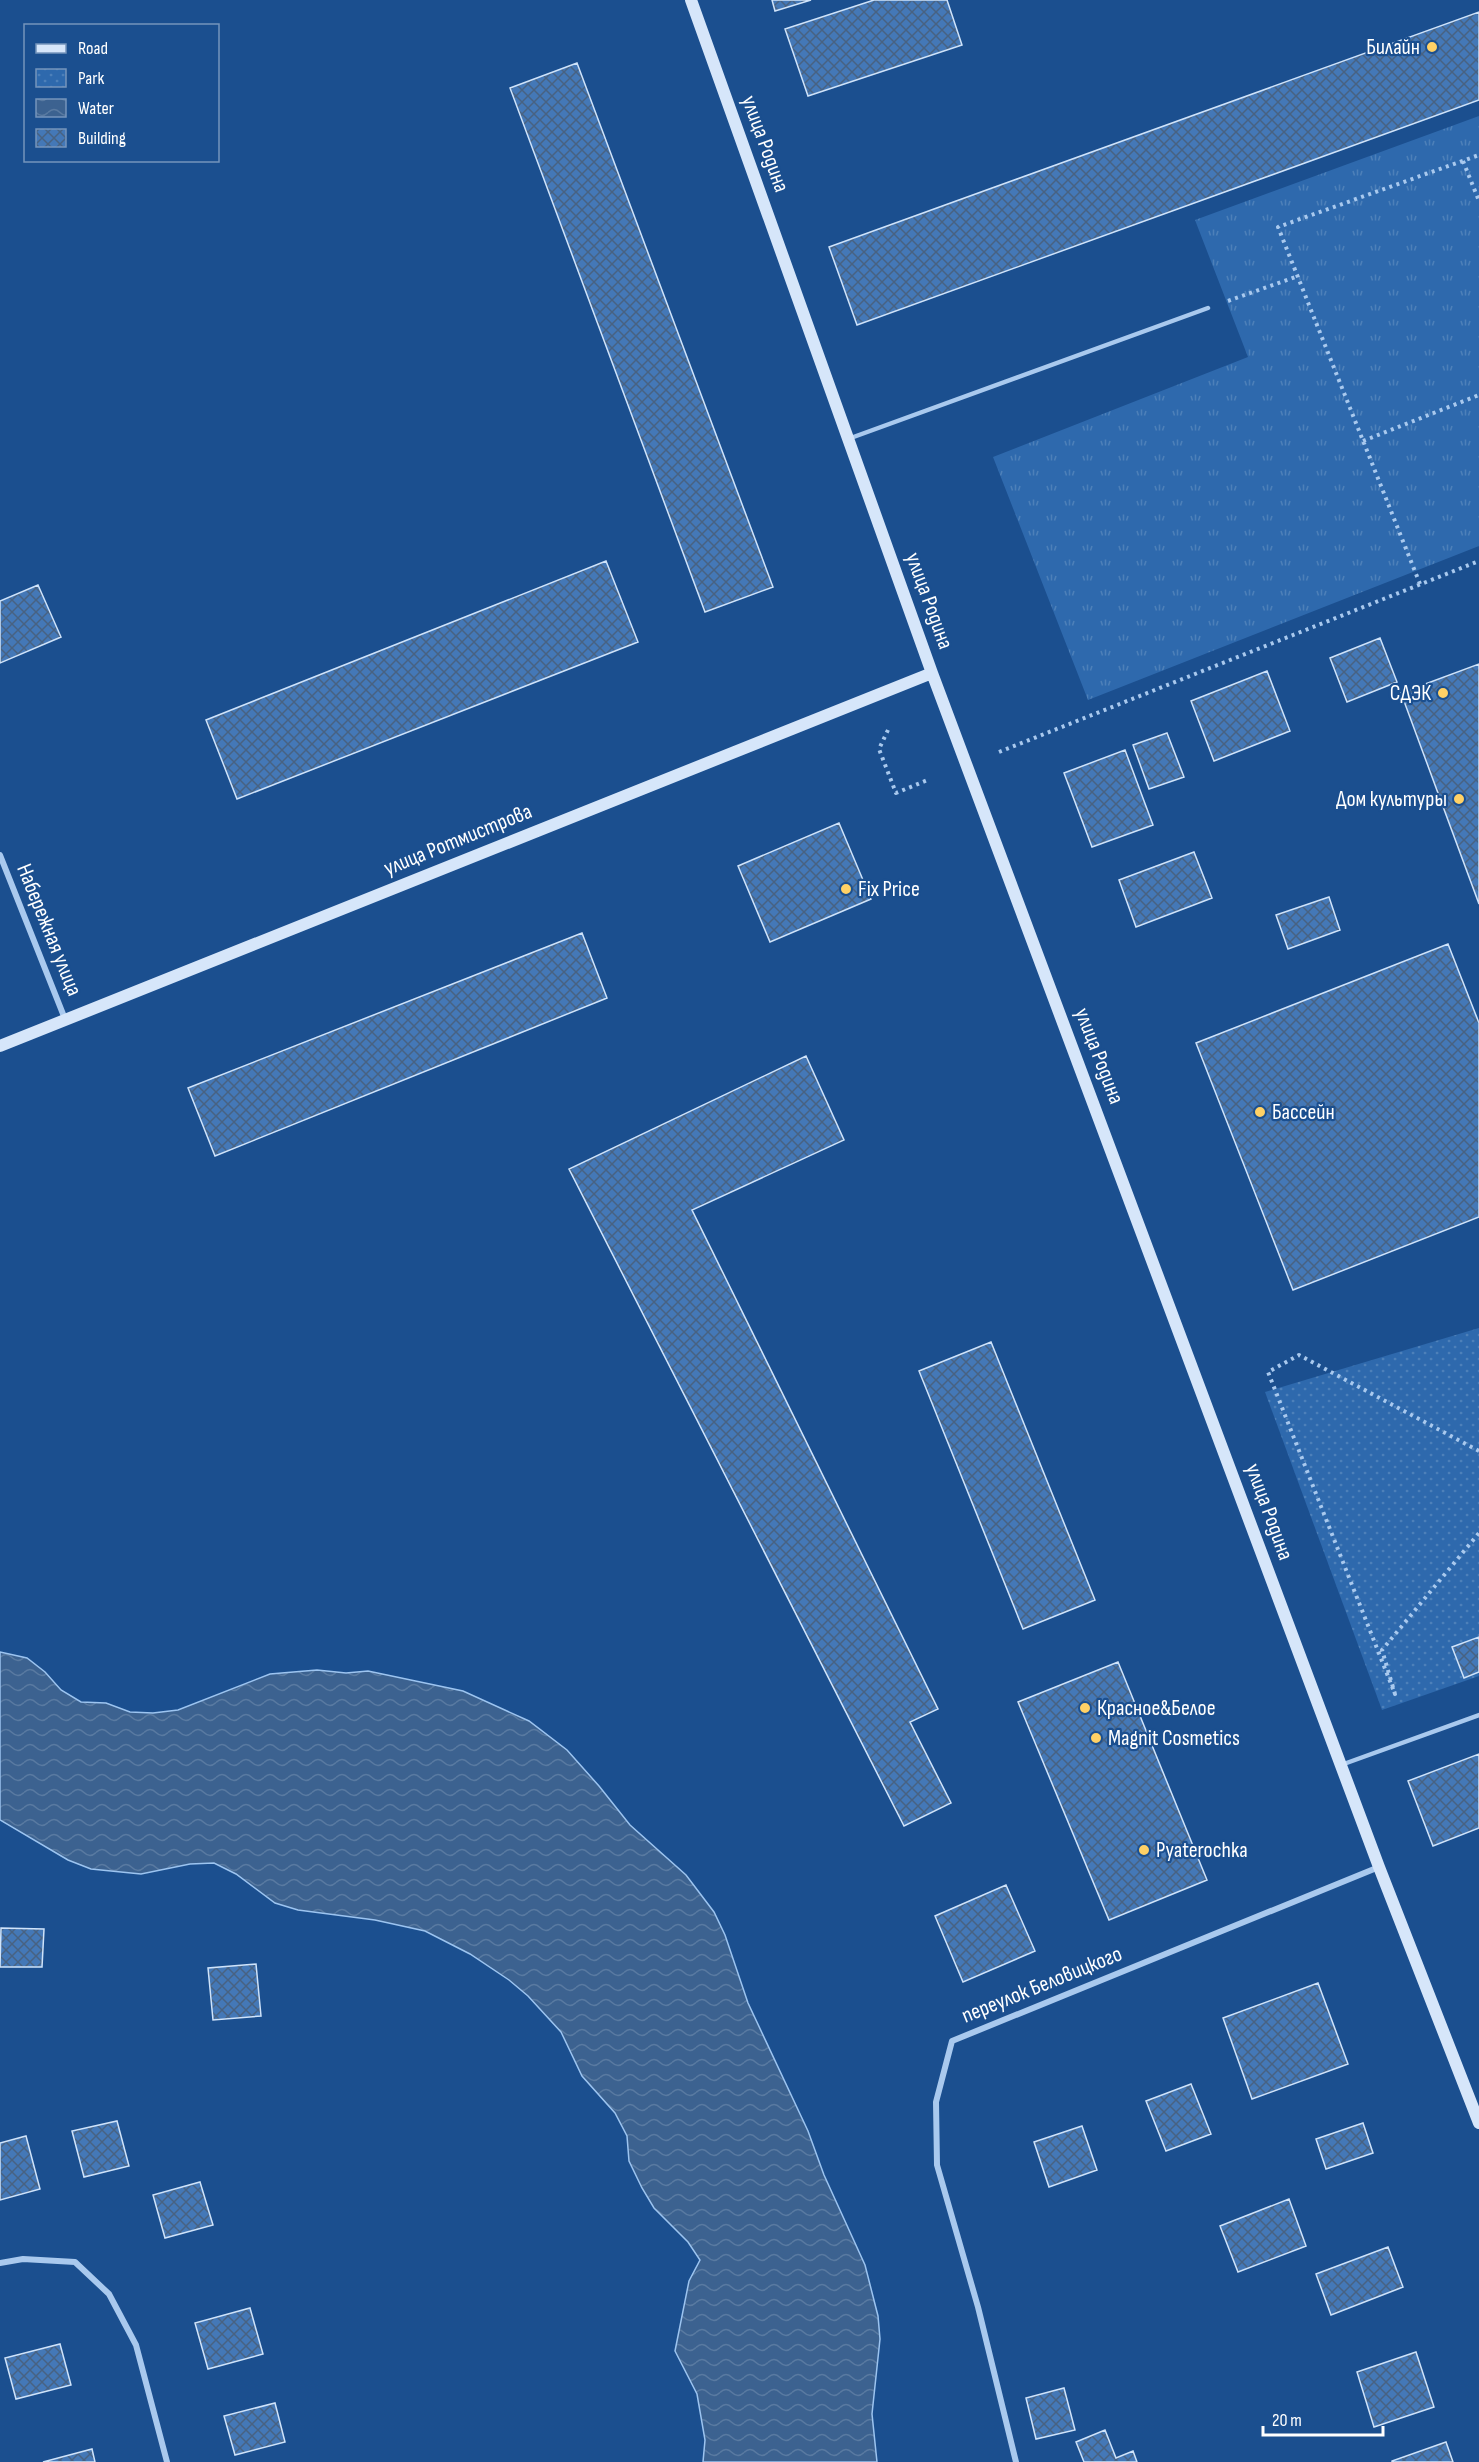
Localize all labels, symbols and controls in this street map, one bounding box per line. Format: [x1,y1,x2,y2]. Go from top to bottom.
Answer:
legend [24,24,219,162]
place label: Билайн [1366,34,1420,61]
text: Road [78,38,108,59]
marker: Билайн [1425,40,1439,54]
text: Park [78,68,104,89]
street label: улица Родина [735,92,795,196]
text: Water [78,98,114,119]
text: Building [78,128,126,149]
street label: улица Родина [899,549,959,653]
place label: СДЭК [1390,680,1431,707]
marker: СДЭК [1436,686,1450,700]
place label: Дом культуры [1336,786,1447,813]
marker: Дом культуры [1452,792,1466,806]
street label: улица Ротмистрова [380,798,536,882]
street label: Набережная улица [10,860,88,1000]
place label: Fix Price [858,876,920,903]
marker: Fix Price [839,882,853,896]
street label: улица Родина [1068,1004,1130,1108]
place label: Бассейн [1272,1099,1335,1126]
marker: Бассейн [1253,1105,1267,1119]
street label: улица Родина [1239,1460,1299,1564]
place label: Красное&Белое [1097,1695,1216,1722]
marker: Красное&Белое [1078,1701,1092,1715]
place label: Magnit Cosmetics [1108,1725,1240,1752]
marker: Magnit Cosmetics [1089,1731,1103,1745]
place label: Pyaterochka [1156,1837,1248,1864]
marker: Pyaterochka [1137,1843,1151,1857]
street label: переулок Беловицкого [958,1941,1126,2029]
scale bar [1263,2399,1383,2437]
text: 20 m [1272,2410,1302,2431]

